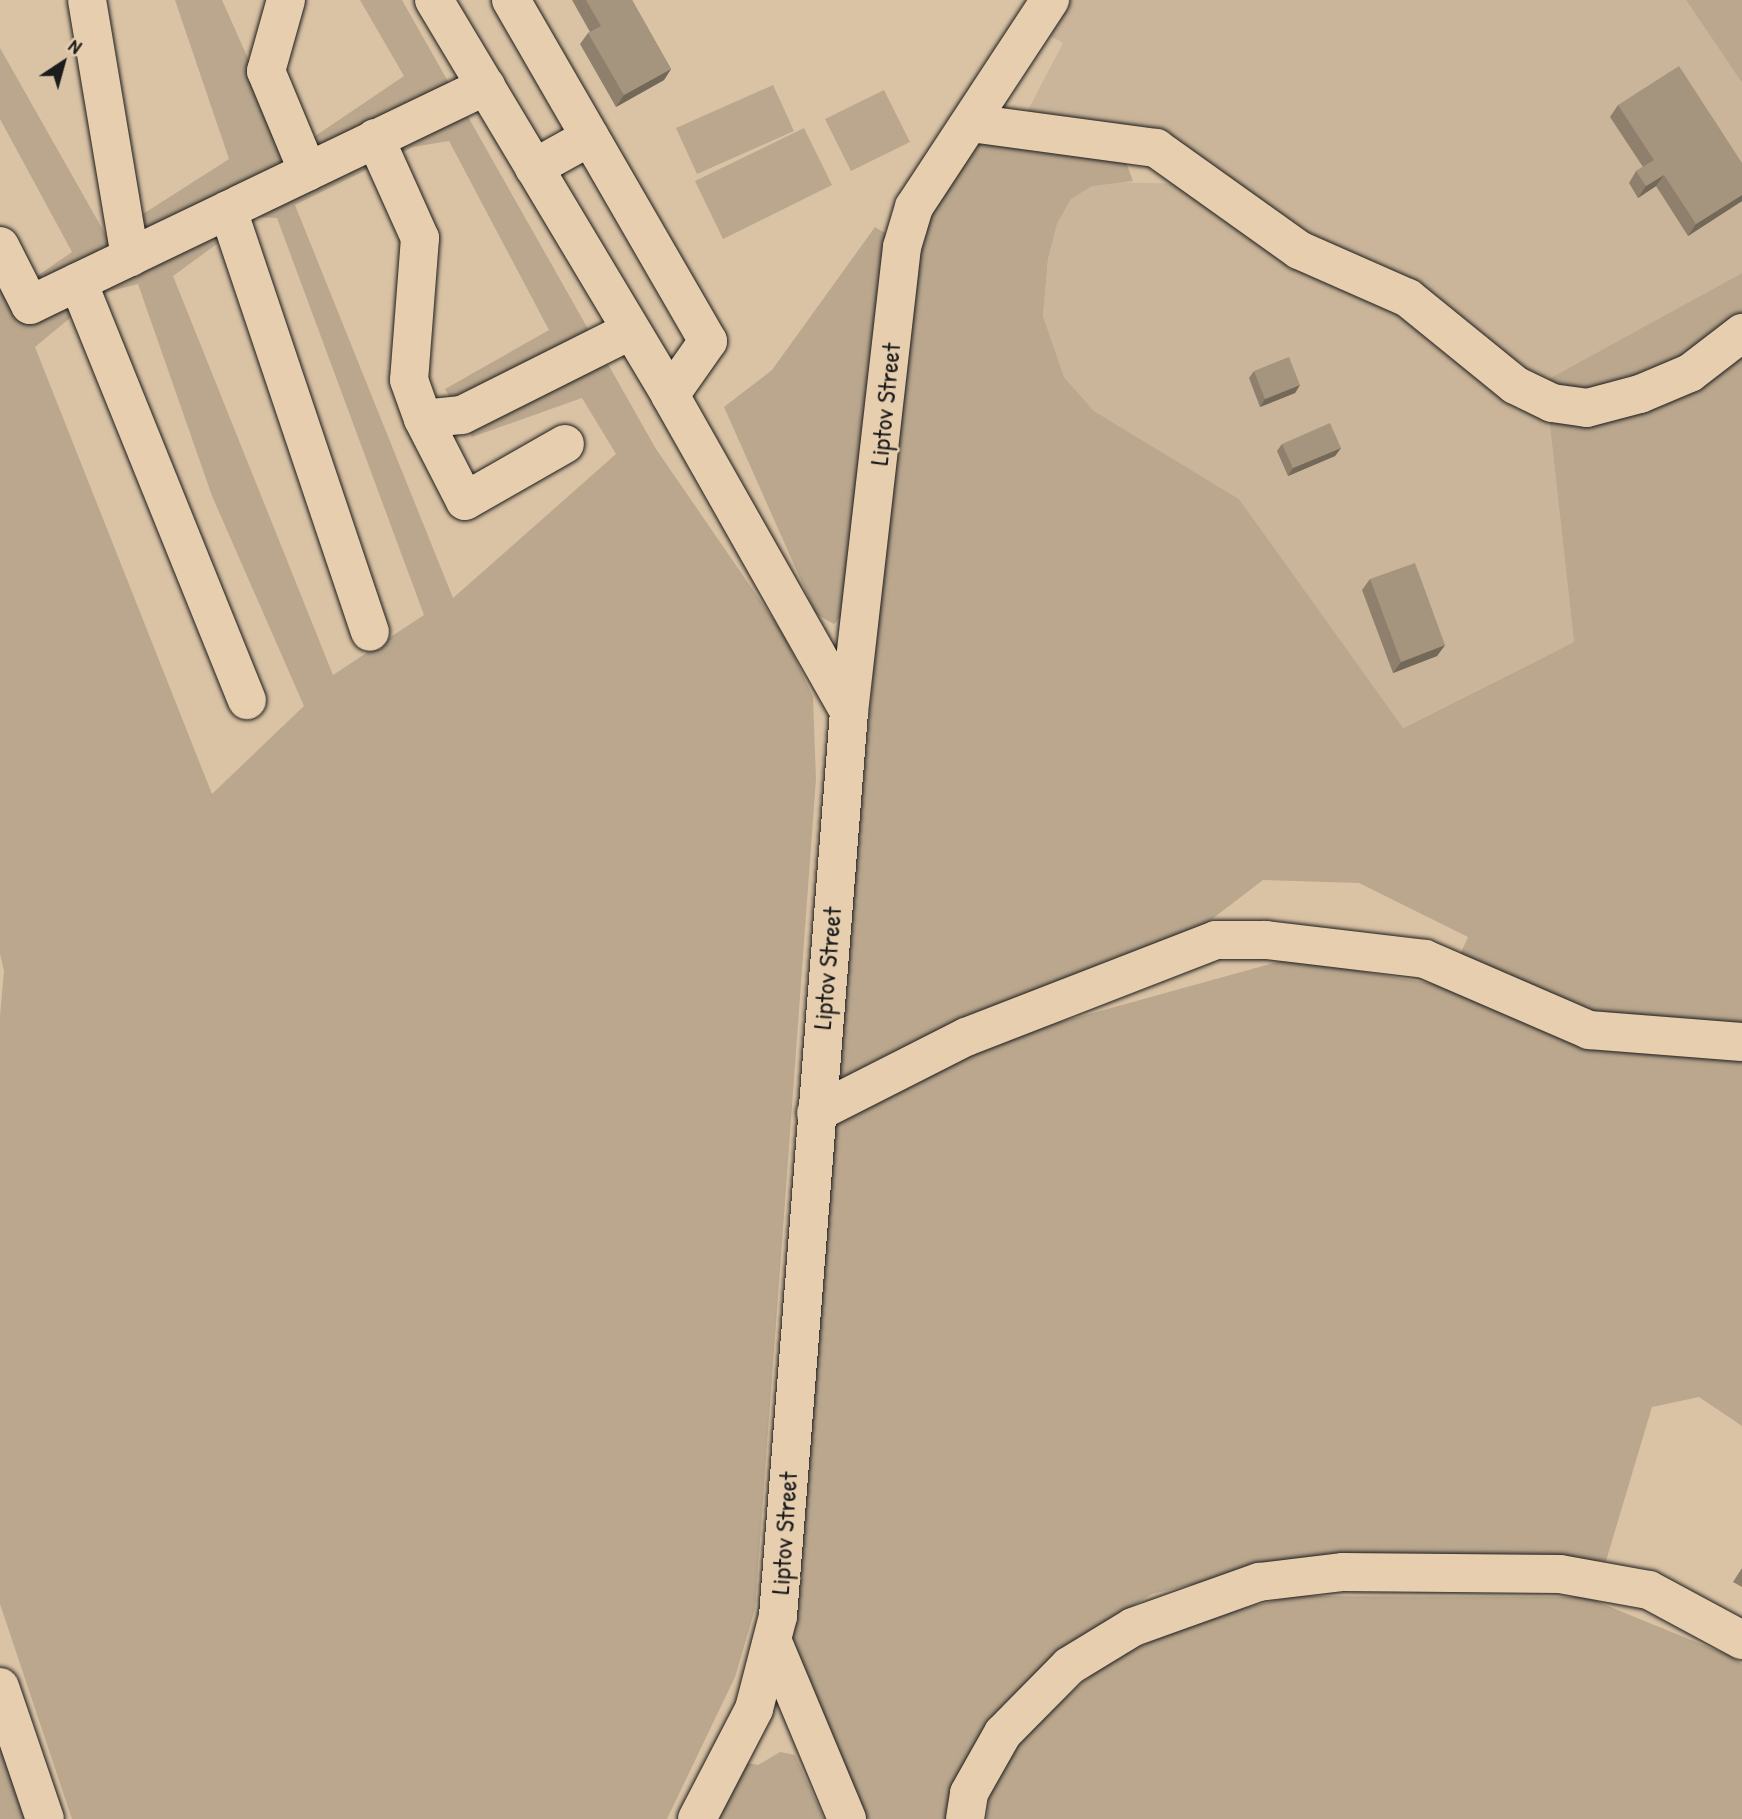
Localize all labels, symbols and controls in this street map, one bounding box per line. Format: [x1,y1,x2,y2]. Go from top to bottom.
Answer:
north arrow [28,28,98,98]
text: N [64,33,87,59]
street label: Liptov Street [863,341,907,467]
street label: Liptov Street [806,905,848,1031]
street label: Liptov Street [764,1471,804,1595]

